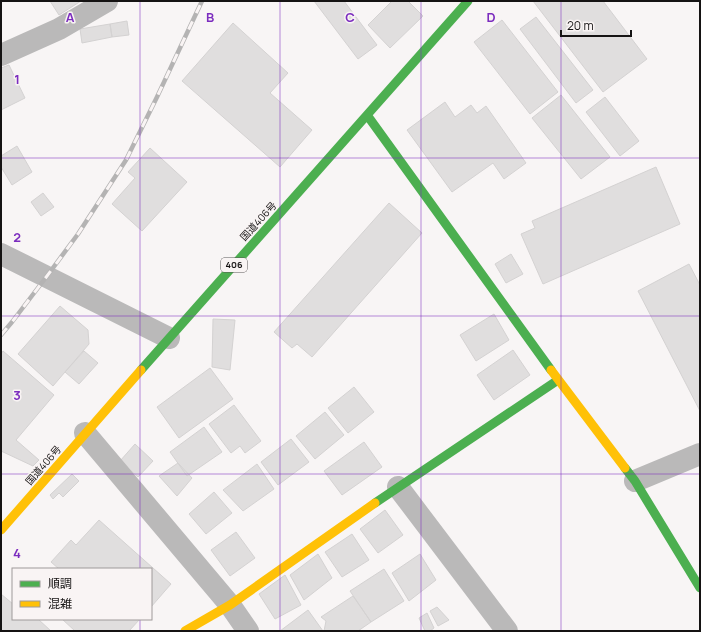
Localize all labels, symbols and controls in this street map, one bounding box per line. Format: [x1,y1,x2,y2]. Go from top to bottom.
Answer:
text: A [66,8,75,26]
text: B [206,8,214,26]
text: C [345,8,355,26]
text: D [486,8,496,26]
scale bar [561,12,631,38]
text: 20 m [567,17,594,34]
text: 1 [14,70,20,88]
street label: 国道406号 [237,198,279,244]
text: 2 [13,228,21,246]
road number: 406 [221,258,247,272]
text: 3 [13,386,21,404]
street label: 国道406号 [22,442,64,488]
text: 4 [13,544,21,562]
legend [12,568,152,620]
text: 順調 [48,575,72,592]
text: 混雑 [48,595,72,612]

